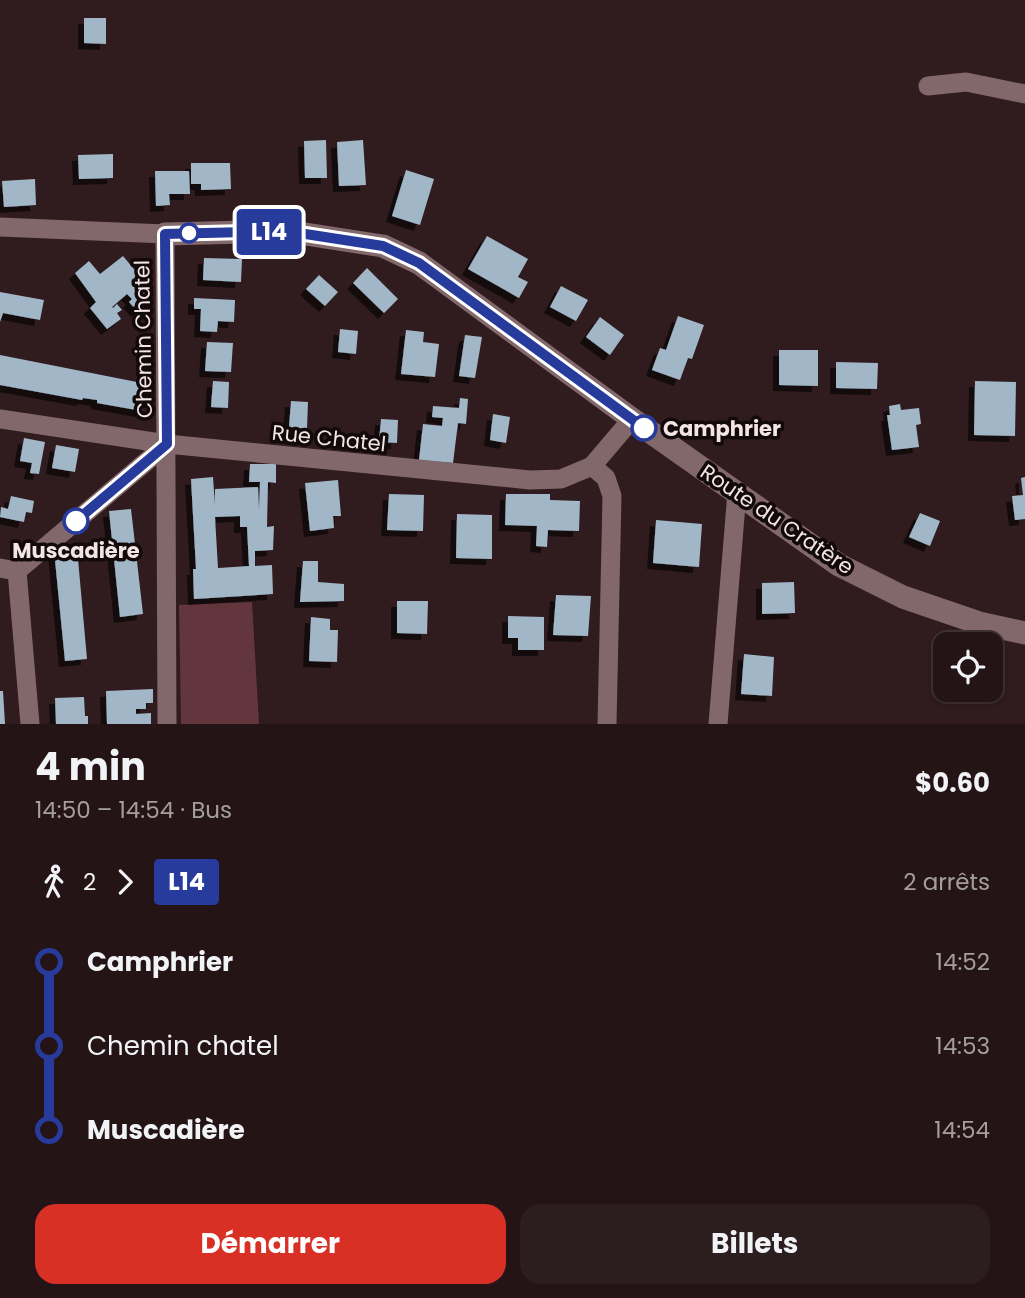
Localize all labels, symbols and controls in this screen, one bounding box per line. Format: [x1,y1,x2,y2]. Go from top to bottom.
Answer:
line badge: L14 [229,209,309,255]
text: L14 [251,215,287,248]
unlabelled marker [179,223,199,243]
street label: Chemin Chatel [127,260,159,418]
place label: Camphrier [663,414,781,443]
marker: Camphrier [631,415,657,441]
street label: Rue Chatel [271,418,387,458]
street label: Route du Cratère [695,457,859,581]
marker: Muscadière [63,508,89,534]
place label: Muscadière [12,536,140,565]
map controls [933,632,1003,702]
button: locate [933,632,1003,702]
text: 4 min [35,740,146,793]
text: $0.60 [915,765,990,801]
text: 14:50 – 14:54 · Bus [35,794,232,826]
icon: walk [35,863,73,901]
icon: forward [106,863,144,901]
text: L14 [168,865,205,898]
text: 2 [83,866,96,898]
text: 2 arrêts [903,866,990,898]
text: Camphrier [87,944,233,980]
text: 14:52 [936,946,990,978]
text: Chemin chatel [87,1028,279,1064]
text: 14:53 [935,1030,990,1062]
text: Muscadière [87,1112,245,1148]
text: 14:54 [934,1114,990,1146]
button: Démarrer [35,1204,506,1284]
button: Billets [520,1204,990,1284]

